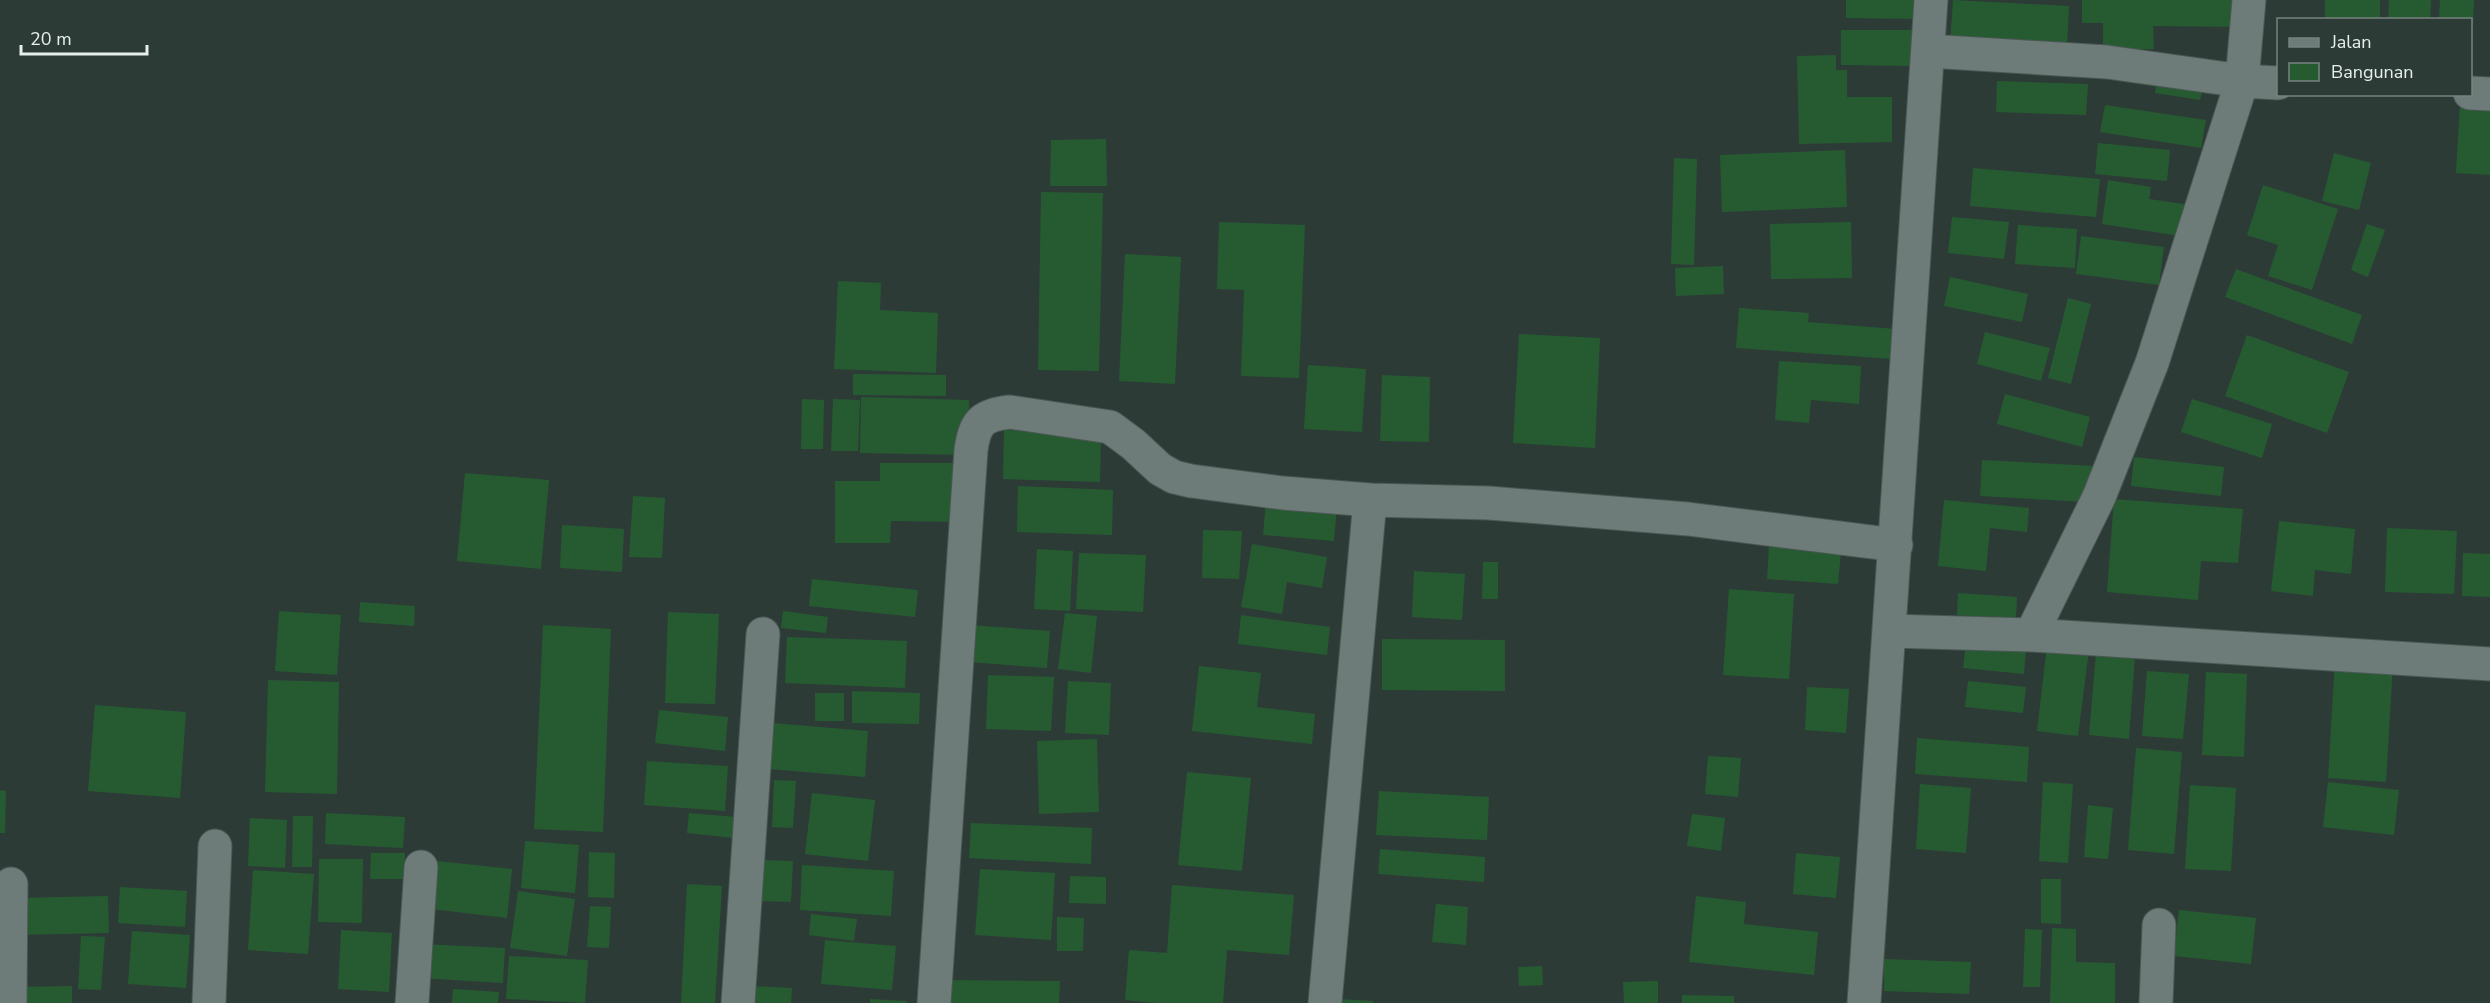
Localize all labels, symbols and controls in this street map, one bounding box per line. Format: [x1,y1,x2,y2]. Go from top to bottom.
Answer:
scale bar [21,18,147,56]
legend [2277,18,2472,96]
text: 20 m [30,27,72,51]
text: Jalan [2330,30,2371,54]
text: Bangunan [2331,60,2414,84]

